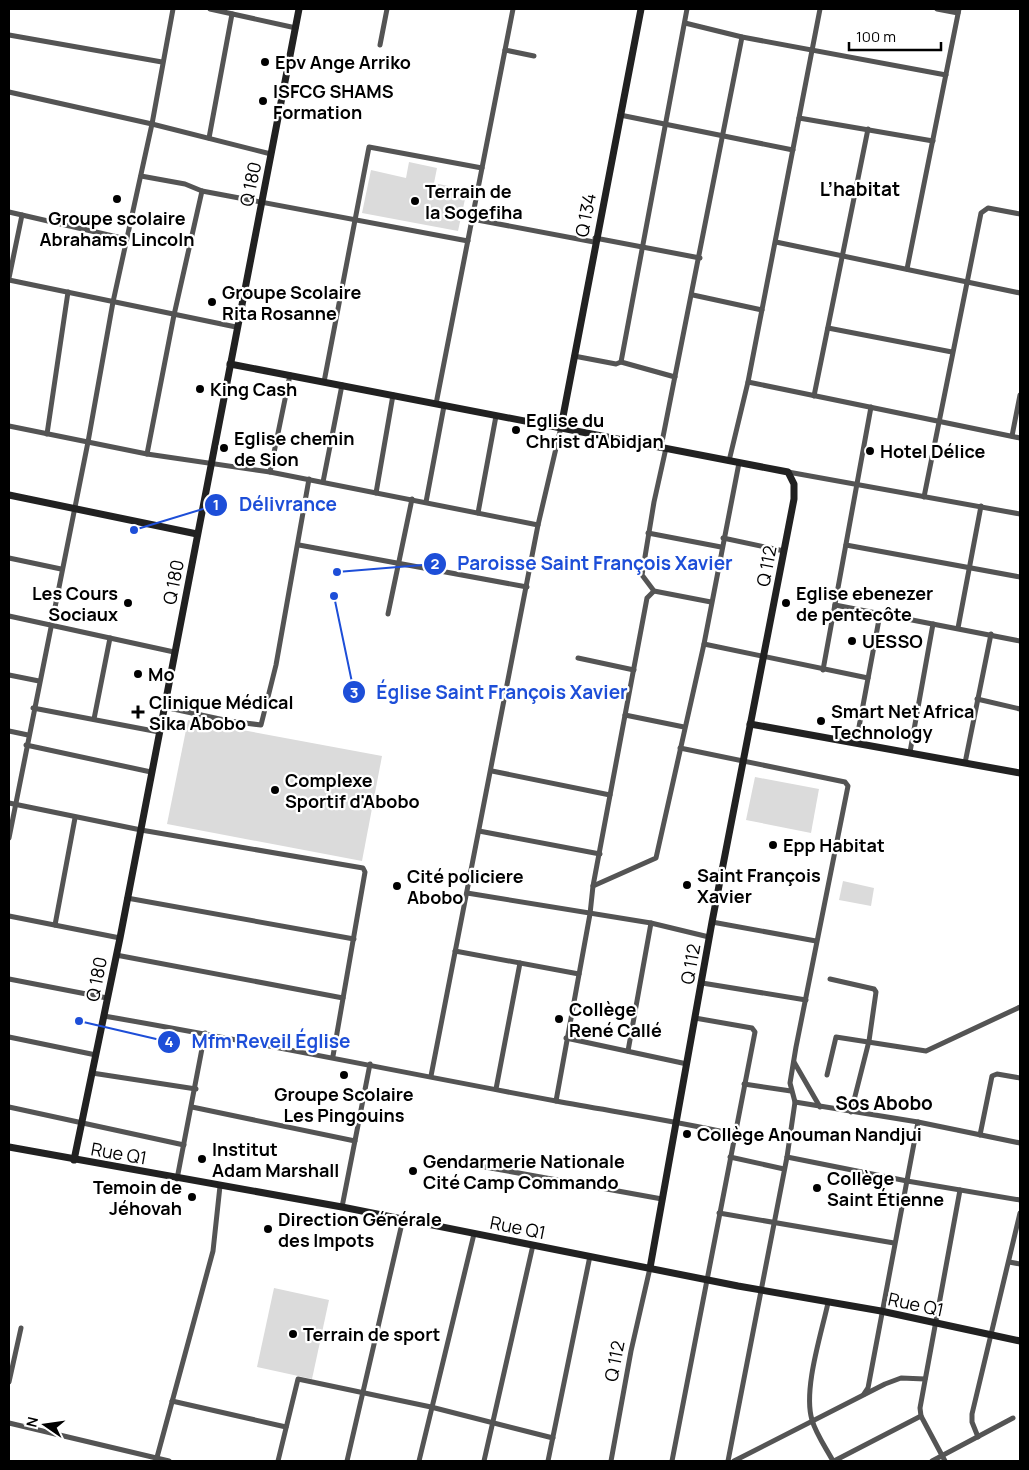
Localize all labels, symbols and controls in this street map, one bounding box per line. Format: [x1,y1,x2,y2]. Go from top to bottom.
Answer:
scale bar [849,20,942,52]
text: 100 m [856,26,896,47]
place label: Epv Ange Arriko [275,50,411,74]
marker: Epv Ange Arriko [259,56,271,68]
place label: ISFCG SHAMS Formation [273,79,394,124]
marker: ISFCG SHAMS Formation [257,95,269,107]
street label: Q 180 [234,159,266,209]
district label: L’habitat [820,176,900,202]
place label: Terrain de la Sogefiha [425,179,523,224]
street label: Q 134 [569,191,601,239]
marker: Groupe scolaire Abrahams Lincoln [111,193,123,205]
marker: Terrain de la Sogefiha [409,195,421,207]
place label: Groupe scolaire Abrahams Lincoln [40,206,194,251]
place label: Groupe Scolaire Rita Rosanne [222,280,362,325]
marker: Groupe Scolaire Rita Rosanne [206,296,218,308]
place label: King Cash [210,377,297,401]
marker: King Cash [194,383,206,395]
place label: Eglise du Christ d'Abidjan [526,408,664,453]
marker: Eglise du Christ d'Abidjan [510,424,522,436]
place label: Eglise chemin de Sion [234,426,355,471]
place label: Hotel Délice [880,439,986,463]
marker: Eglise chemin de Sion [218,442,230,454]
marker: Hotel Délice [864,445,876,457]
callout: Délivrance [204,488,347,522]
text: Délivrance [239,491,337,517]
text: 1 [213,494,219,515]
street label: Q 112 [750,544,782,588]
callout: Paroisse Saint François Xavier [423,547,743,581]
text: Paroisse Saint François Xavier [457,550,733,576]
text: 2 [431,553,440,574]
street label: Q 180 [157,558,189,606]
place label: Les Cours Sociaux [32,581,118,626]
place label: Eglise ebenezer de pentecôte [796,581,933,626]
marker: Les Cours Sociaux [122,597,134,609]
marker: Eglise ebenezer de pentecôte [780,597,792,609]
place label: UESSO [862,629,923,653]
marker: UESSO [846,635,858,647]
place label: Mo [148,662,175,686]
marker: Mo [132,668,144,680]
callout: Église Saint François Xavier [341,675,637,709]
text: Église Saint François Xavier [376,679,628,705]
text: 3 [350,682,358,703]
place label: Clinique Médical Sika Abobo [149,690,294,735]
place label: Smart Net Africa Technology [831,699,974,744]
marker: Clinique Médical Sika Abobo [131,705,145,719]
marker: Smart Net Africa Technology [815,715,827,727]
place label: Complexe Sportif d'Abobo [285,768,420,813]
marker: Complexe Sportif d'Abobo [269,784,281,796]
place label: Epp Habitat [783,833,885,857]
marker: Epp Habitat [767,839,779,851]
place label: Saint François Xavier [697,863,821,908]
place label: Cité policiere Abobo [407,864,524,909]
marker: Saint François Xavier [681,879,693,891]
marker: Cité policiere Abobo [391,880,403,892]
street label: Q 112 [675,942,705,986]
street label: Q 180 [80,955,112,1003]
place label: Collège René Callé [569,997,662,1042]
marker: Collège René Callé [553,1013,565,1025]
callout: Mfm Reveil Église [156,1025,361,1059]
text: Mfm Reveil Église [191,1028,351,1054]
text: 4 [164,1031,174,1052]
marker: Groupe Scolaire Les Pingouins [338,1069,350,1081]
place label: Groupe Scolaire Les Pingouins [274,1082,414,1127]
district label: Sos Abobo [835,1090,933,1116]
place label: Collège Anouman Nandjui [697,1122,922,1146]
marker: Collège Anouman Nandjui [681,1128,693,1140]
street label: Rue Q1 [89,1136,149,1170]
place label: Institut Adam Marshall [212,1137,339,1182]
place label: Gendarmerie Nationale Cité Camp Commando [423,1149,625,1194]
marker: Institut Adam Marshall [196,1153,208,1165]
marker: Gendarmerie Nationale Cité Camp Commando [407,1165,419,1177]
place label: Collège Saint Étienne [827,1166,944,1211]
place label: Temoin de Jéhovah [93,1175,182,1220]
marker: Collège Saint Étienne [811,1182,823,1194]
marker: Temoin de Jéhovah [186,1191,198,1203]
place label: Direction Générale des Impots [278,1207,442,1252]
street label: Rue Q1 [488,1210,548,1244]
marker: Direction Générale des Impots [262,1223,274,1235]
street label: Rue Q1 [886,1286,946,1322]
place label: Terrain de sport [303,1322,440,1346]
marker: Terrain de sport [287,1328,299,1340]
street label: Q 112 [598,1339,630,1383]
north arrow [20,1400,70,1450]
text: N [21,1415,42,1429]

